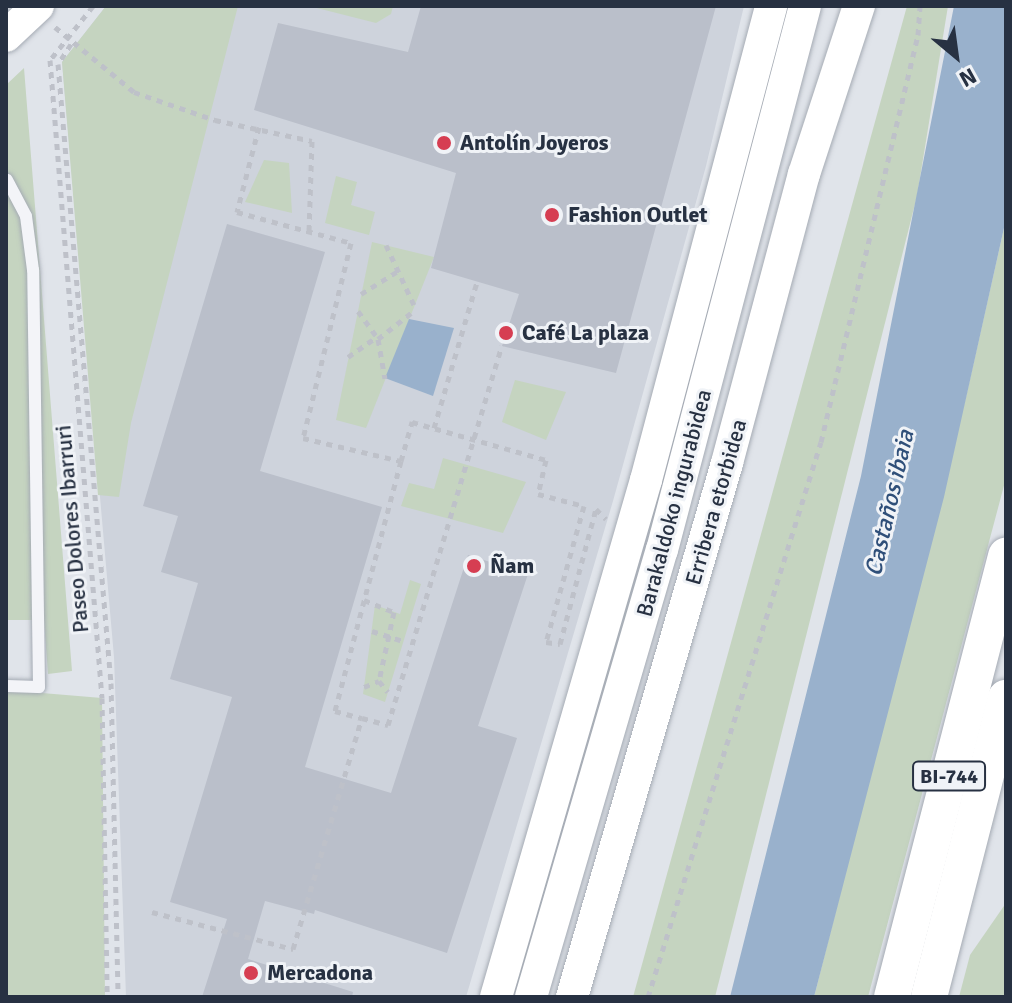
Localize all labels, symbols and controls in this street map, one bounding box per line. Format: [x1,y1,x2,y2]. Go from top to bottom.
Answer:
north arrow [916,16,996,96]
text: N [955,62,981,93]
place label: Antolín Joyeros [460,130,609,156]
marker: Antolín Joyeros [435,134,453,152]
place label: Fashion Outlet [568,202,708,228]
marker: Fashion Outlet [543,206,561,224]
place label: Café La plaza [522,320,649,346]
marker: Café La plaza [497,324,515,342]
street label: Barakaldoko ingurabidea [631,387,717,619]
street label: Erribera etorbidea [680,416,752,588]
street label: Paseo Dolores Ibarruri [50,424,94,634]
water label: Castaños ibaia [859,427,921,579]
place label: Ñam [490,553,534,579]
marker: Ñam [465,557,483,575]
road number: BI-744 [911,760,987,792]
place label: Mercadona [267,960,373,986]
marker: Mercadona [242,964,260,982]

